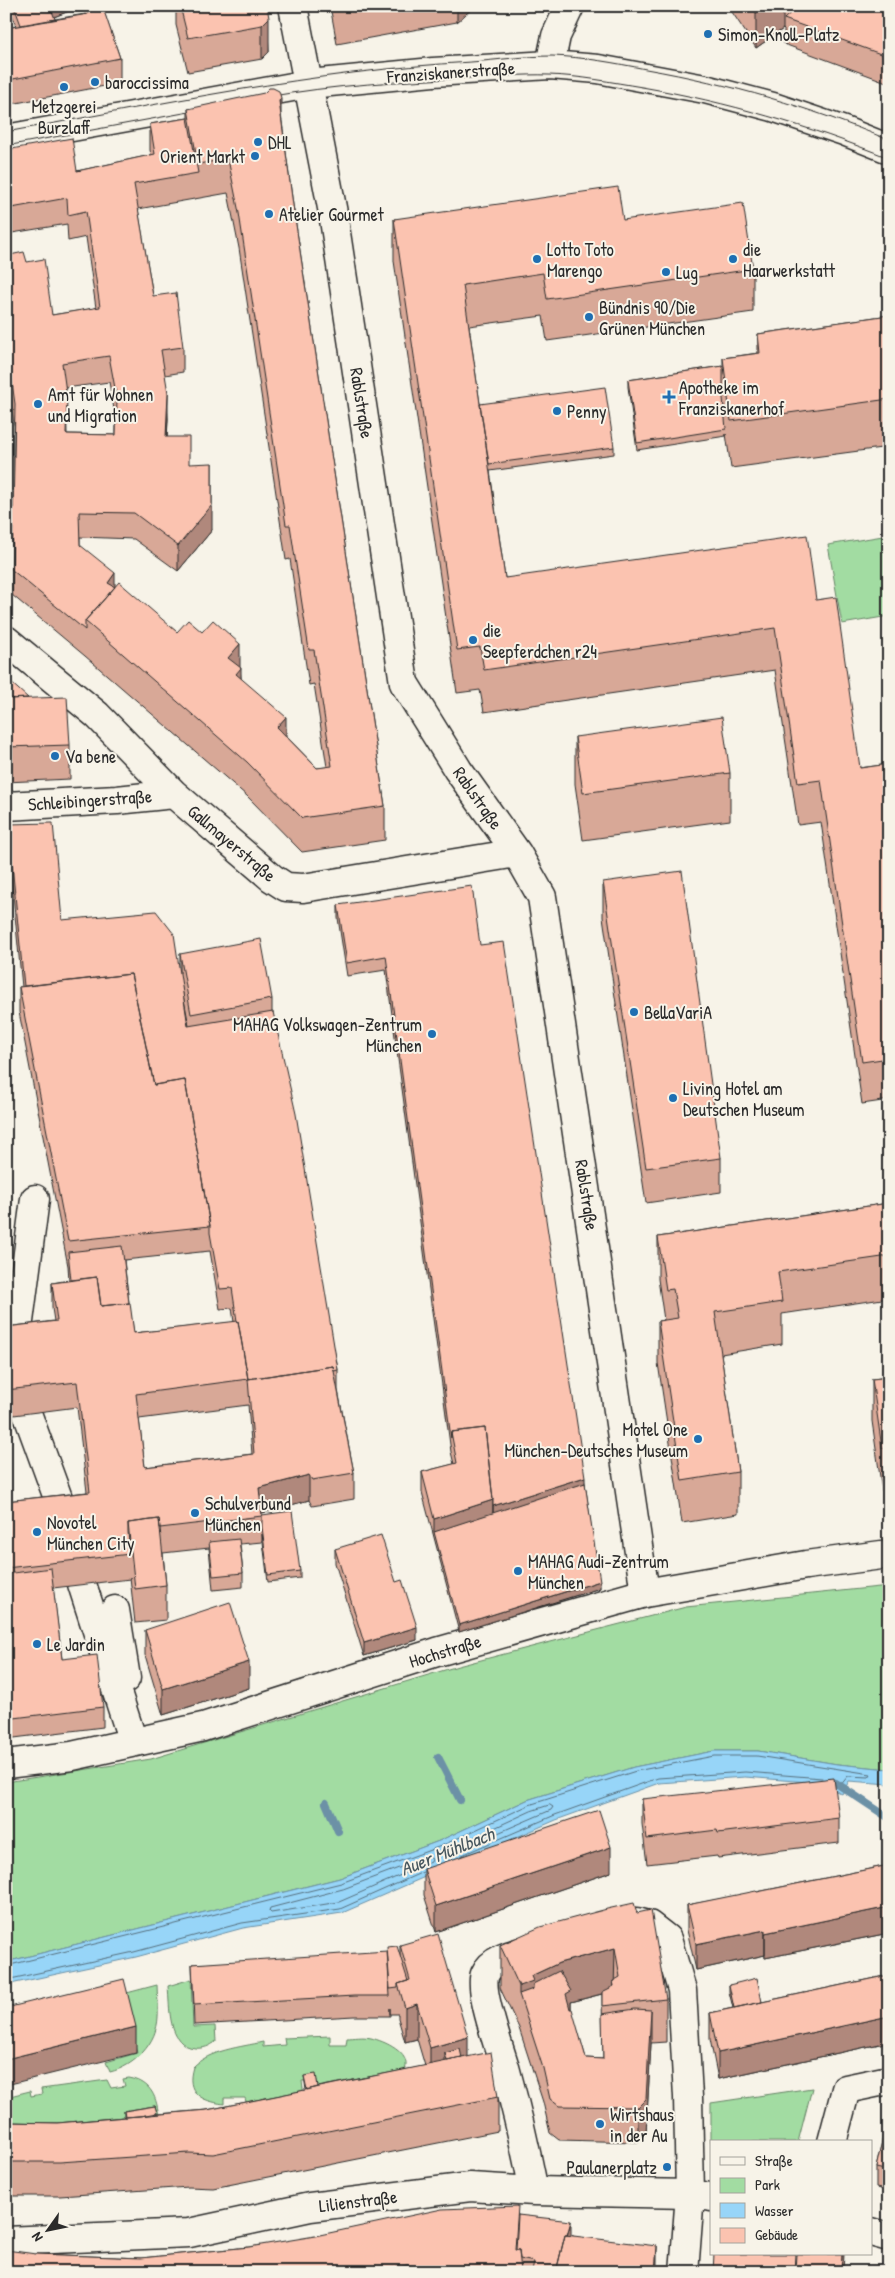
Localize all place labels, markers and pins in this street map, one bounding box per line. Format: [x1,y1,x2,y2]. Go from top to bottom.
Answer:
place label: Simon-Knoll-Platz [718,22,840,47]
marker: Simon-Knoll-Platz [702,28,714,40]
place label: baroccissima [105,70,189,95]
marker: baroccissima [89,76,101,88]
marker: Metzgerei Burzlaff [58,81,70,93]
place label: Metzgerei Burzlaff [31,94,97,140]
place label: DHL [268,130,292,155]
marker: DHL [252,136,264,148]
place label: Orient Markt [160,144,246,169]
marker: Orient Markt [249,150,261,162]
place label: Atelier Gourmet [279,202,385,227]
marker: Atelier Gourmet [263,208,275,220]
place label: Lotto Toto Marengo [547,237,614,283]
place label: die Haarwerkstatt [743,237,836,283]
marker: Lotto Toto Marengo [531,253,543,265]
marker: die Haarwerkstatt [727,253,739,265]
place label: Lug [676,260,698,285]
marker: Lug [660,266,672,278]
place label: Bündnis 90/Die Grünen München [599,295,705,341]
marker: Bündnis 90/Die Grünen München [583,311,595,323]
place label: Apotheke im Franziskanerhof [678,375,785,421]
place label: Amt für Wohnen und Migration [48,382,153,428]
marker: Apotheke im Franziskanerhof [663,391,675,403]
marker: Amt für Wohnen und Migration [32,398,44,410]
place label: Penny [567,399,607,424]
marker: Penny [551,405,563,417]
place label: die Seepferdchen r24 [483,618,597,664]
marker: die Seepferdchen r24 [467,634,479,646]
place label: Va bene [65,744,116,769]
marker: Va bene [49,750,61,762]
place label: BellaVariA [644,1000,712,1025]
marker: BellaVariA [628,1006,640,1018]
place label: MAHAG Volkswagen-Zentrum München [233,1012,422,1058]
marker: MAHAG Volkswagen-Zentrum München [426,1028,438,1040]
place label: Living Hotel am Deutschen Museum [683,1076,804,1122]
marker: Living Hotel am Deutschen Museum [667,1092,679,1104]
place label: Motel One München-Deutsches Museum [505,1417,688,1463]
marker: Motel One München-Deutsches Museum [692,1433,704,1445]
place label: Schulverbund München [205,1491,291,1537]
marker: Schulverbund München [189,1507,201,1519]
place label: Novotel München City [47,1510,135,1556]
marker: Novotel München City [31,1526,43,1538]
place label: MAHAG Audi-Zentrum München [528,1549,669,1595]
marker: MAHAG Audi-Zentrum München [512,1565,524,1577]
place label: Le Jardin [47,1632,105,1657]
marker: Le Jardin [31,1638,43,1650]
place label: Wirtshaus in der Au [610,2102,674,2148]
marker: Wirtshaus in der Au [594,2118,606,2130]
place label: Paulanerplatz [567,2155,657,2180]
marker: Paulanerplatz [661,2161,673,2173]

